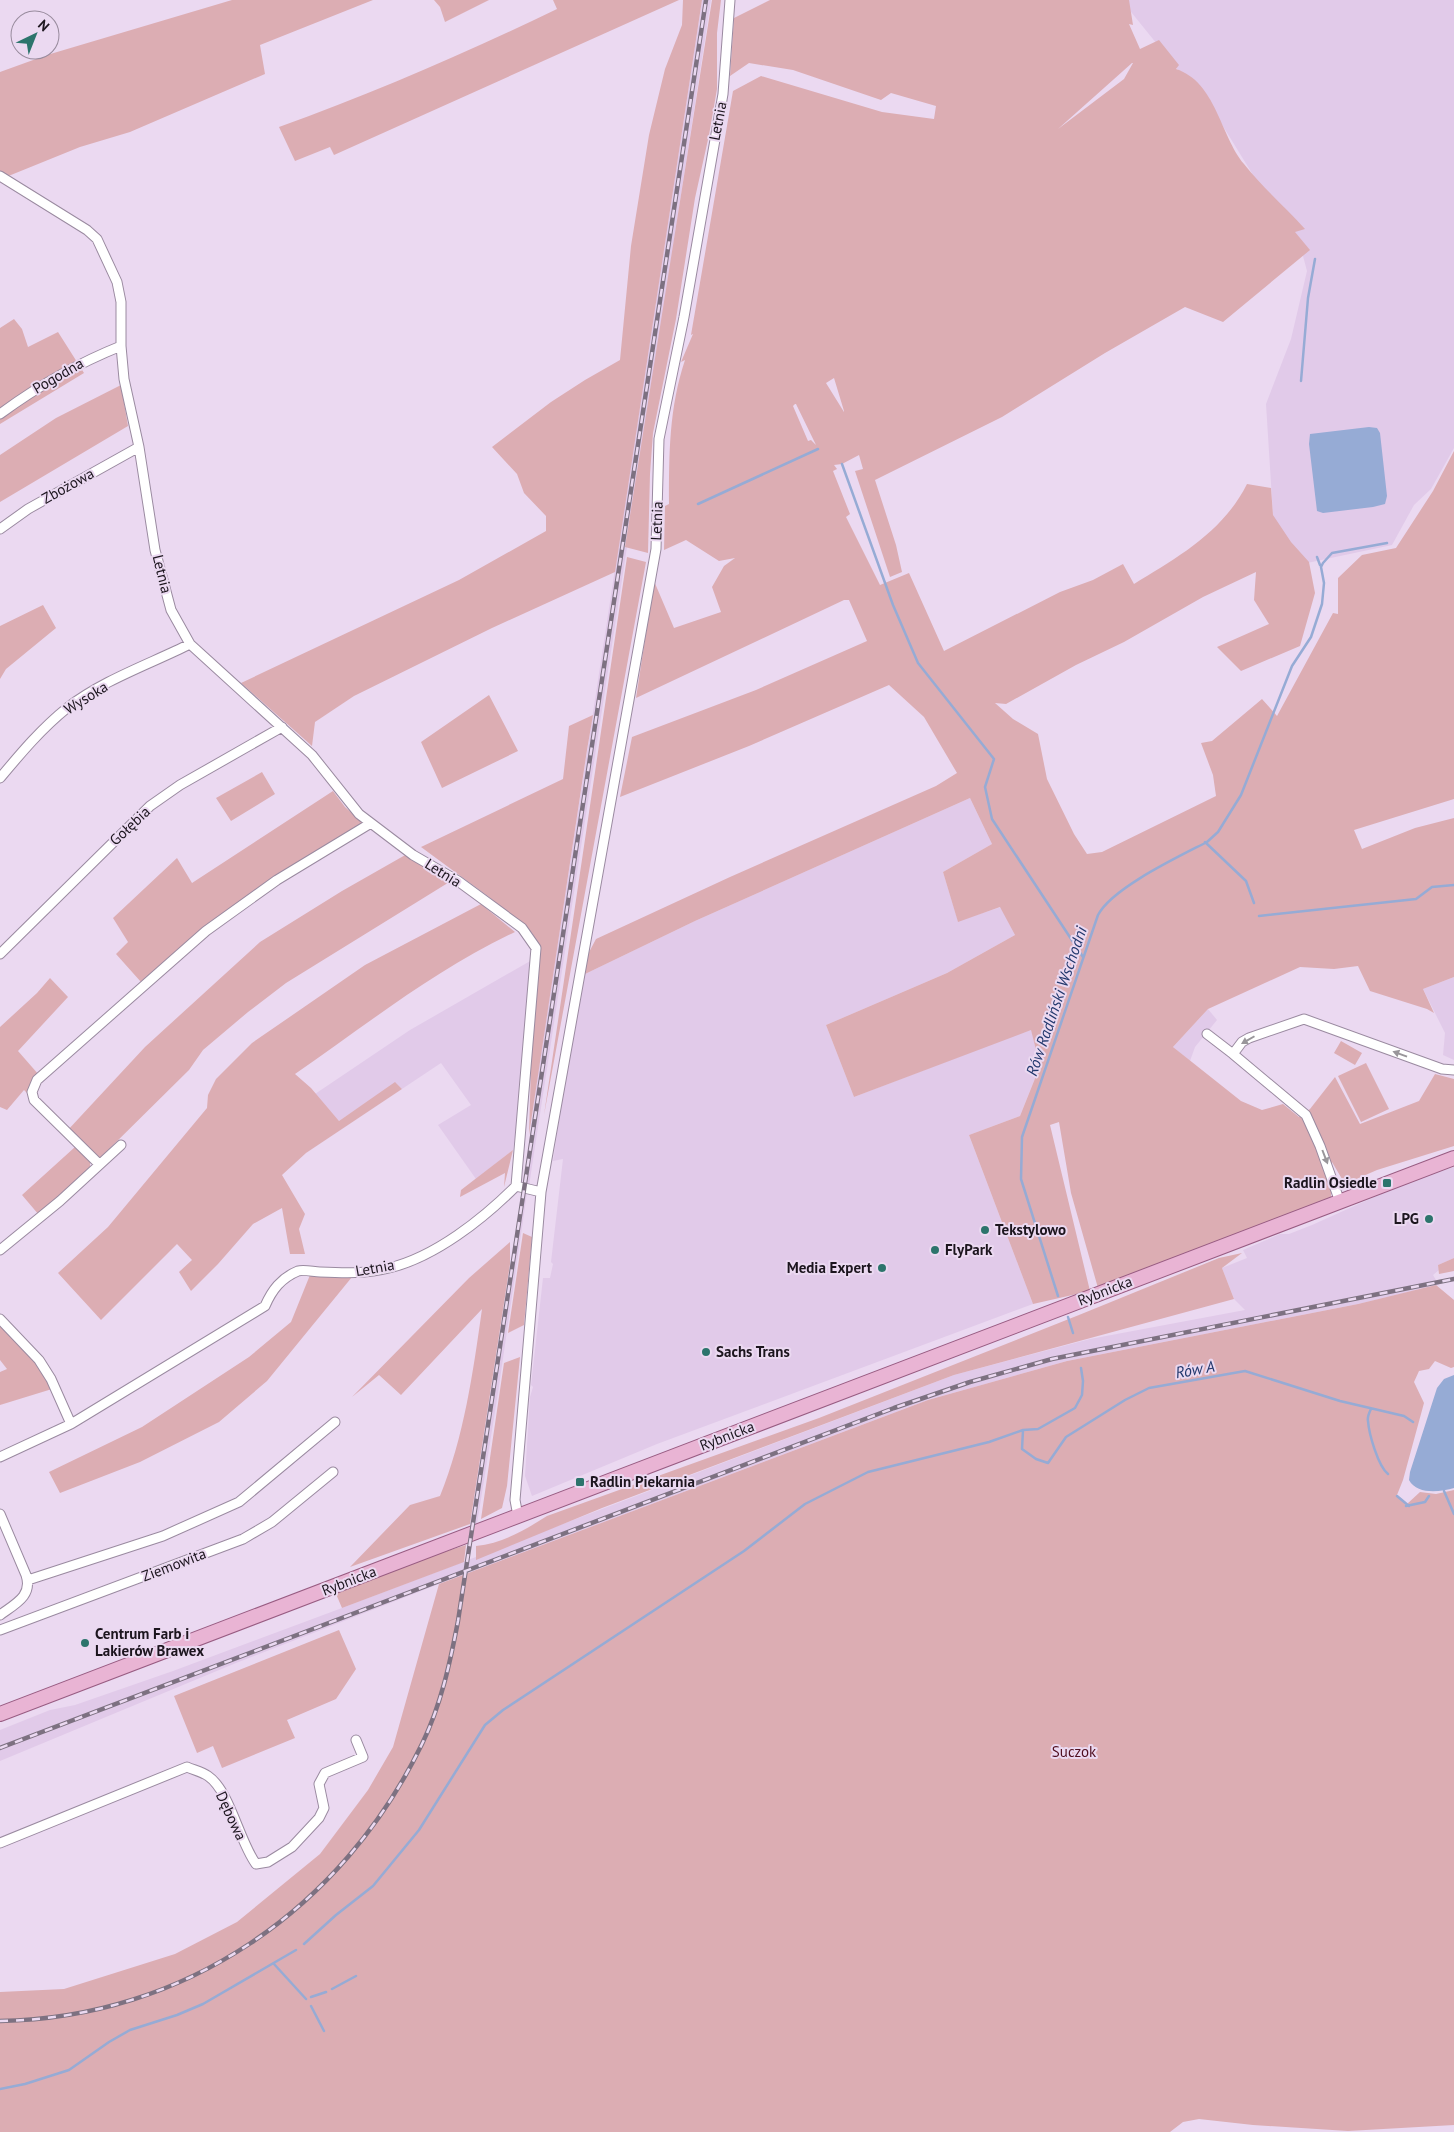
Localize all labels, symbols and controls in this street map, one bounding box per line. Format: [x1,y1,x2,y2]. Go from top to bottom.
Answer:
north arrow [10,10,60,60]
text: N [34,16,53,35]
street label: Letnia [704,100,731,142]
street label: Pogodna [29,353,87,398]
street label: Zbożowa [38,463,97,508]
street label: Letnia [646,501,667,541]
street label: Letnia [149,553,176,595]
street label: Wysoka [60,677,111,718]
street label: Gołębia [105,802,154,849]
street label: Letnia [422,854,465,891]
water label: Rów Radliński Wschodni [1021,923,1091,1078]
one-way arrow [1241,1036,1256,1044]
one-way arrow [1392,1050,1407,1058]
one-way arrow [1321,1150,1329,1165]
place label: Radlin Osiedle [1284,1173,1377,1192]
marker: Radlin Osiedle [1381,1177,1393,1189]
place label: LPG [1394,1209,1419,1228]
marker: LPG [1423,1213,1435,1225]
place label: Tekstylowo [995,1220,1066,1239]
marker: Tekstylowo [979,1224,991,1236]
place label: FlyPark [945,1240,993,1259]
marker: FlyPark [929,1244,941,1256]
street label: Letnia [354,1255,396,1280]
place label: Media Expert [787,1258,873,1277]
marker: Media Expert [876,1262,888,1274]
street label: Rybnicka [1075,1271,1135,1310]
place label: Sachs Trans [716,1342,790,1361]
marker: Sachs Trans [700,1346,712,1358]
water label: Rów A [1174,1356,1216,1382]
street label: Rybnicka [697,1416,757,1455]
place label: Radlin Piekarnia [590,1472,695,1491]
marker: Radlin Piekarnia [574,1476,586,1488]
street label: Ziemowita [139,1544,209,1585]
street label: Rybnicka [319,1561,379,1600]
place label: Centrum Farb i Lakierów Brawex [95,1624,204,1660]
marker: Centrum Farb i Lakierów Brawex [79,1637,91,1649]
park label: Suczok [1052,1742,1097,1761]
street label: Dębowa [212,1788,251,1843]

